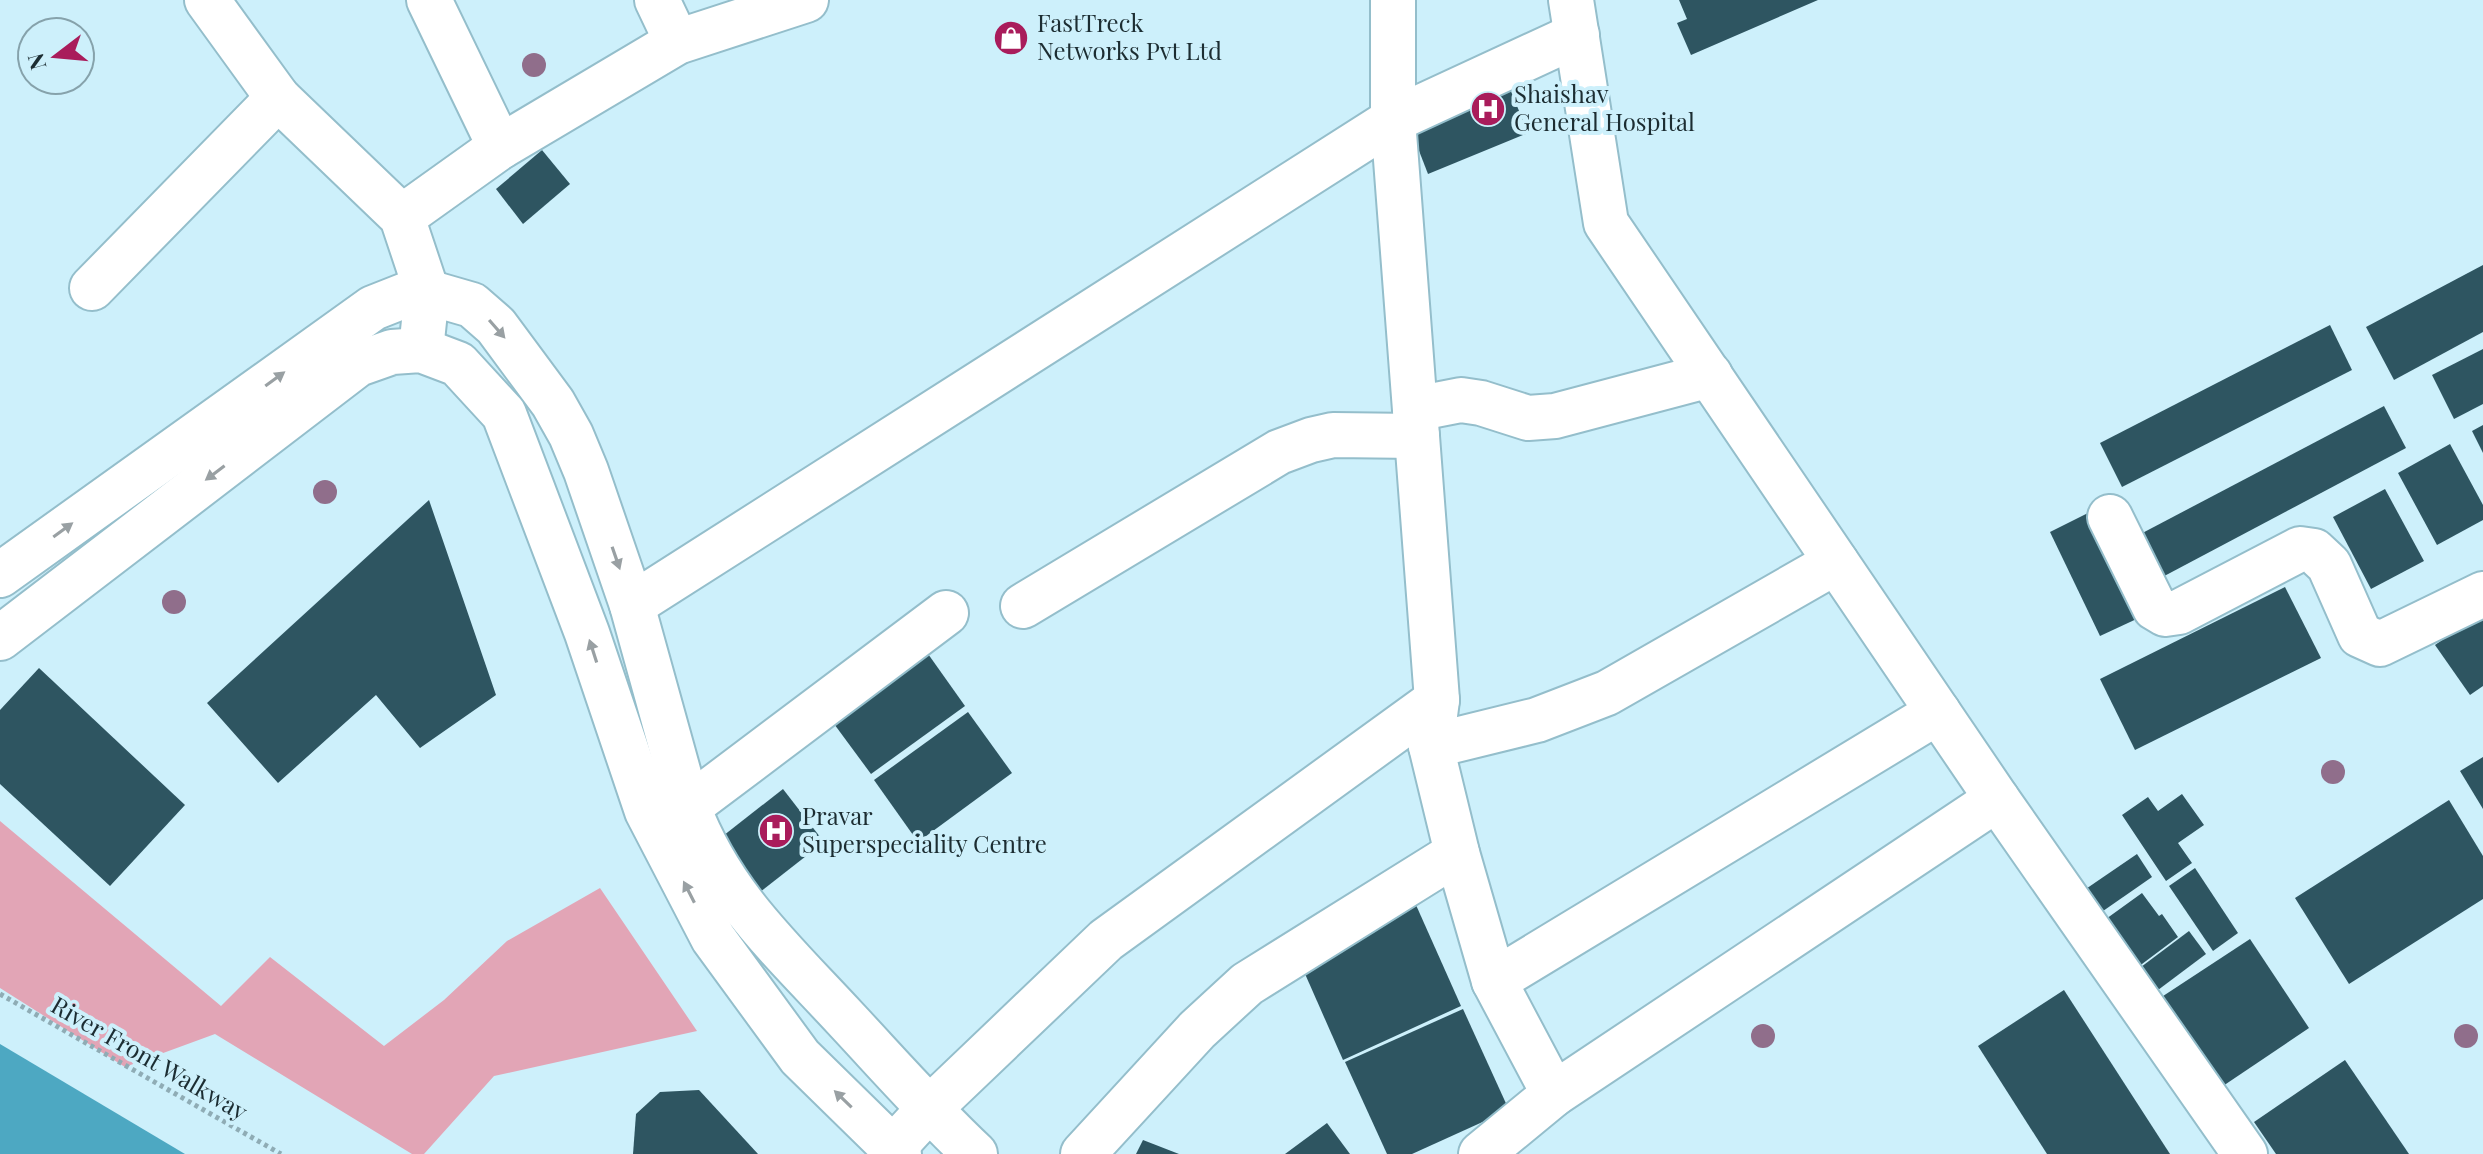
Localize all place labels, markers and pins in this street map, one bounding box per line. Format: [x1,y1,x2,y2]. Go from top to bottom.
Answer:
place label: FastTreck Networks Pvt Ltd [1037,6,1222,66]
shop icon: FastTreck Networks Pvt Ltd [992,19,1030,57]
place label: Shaishav General Hospital [1514,77,1695,137]
hospital icon: Shaishav General Hospital [1469,90,1507,128]
place label: Pravar Superspeciality Centre [802,799,1047,859]
hospital icon: Pravar Superspeciality Centre [757,812,795,850]

